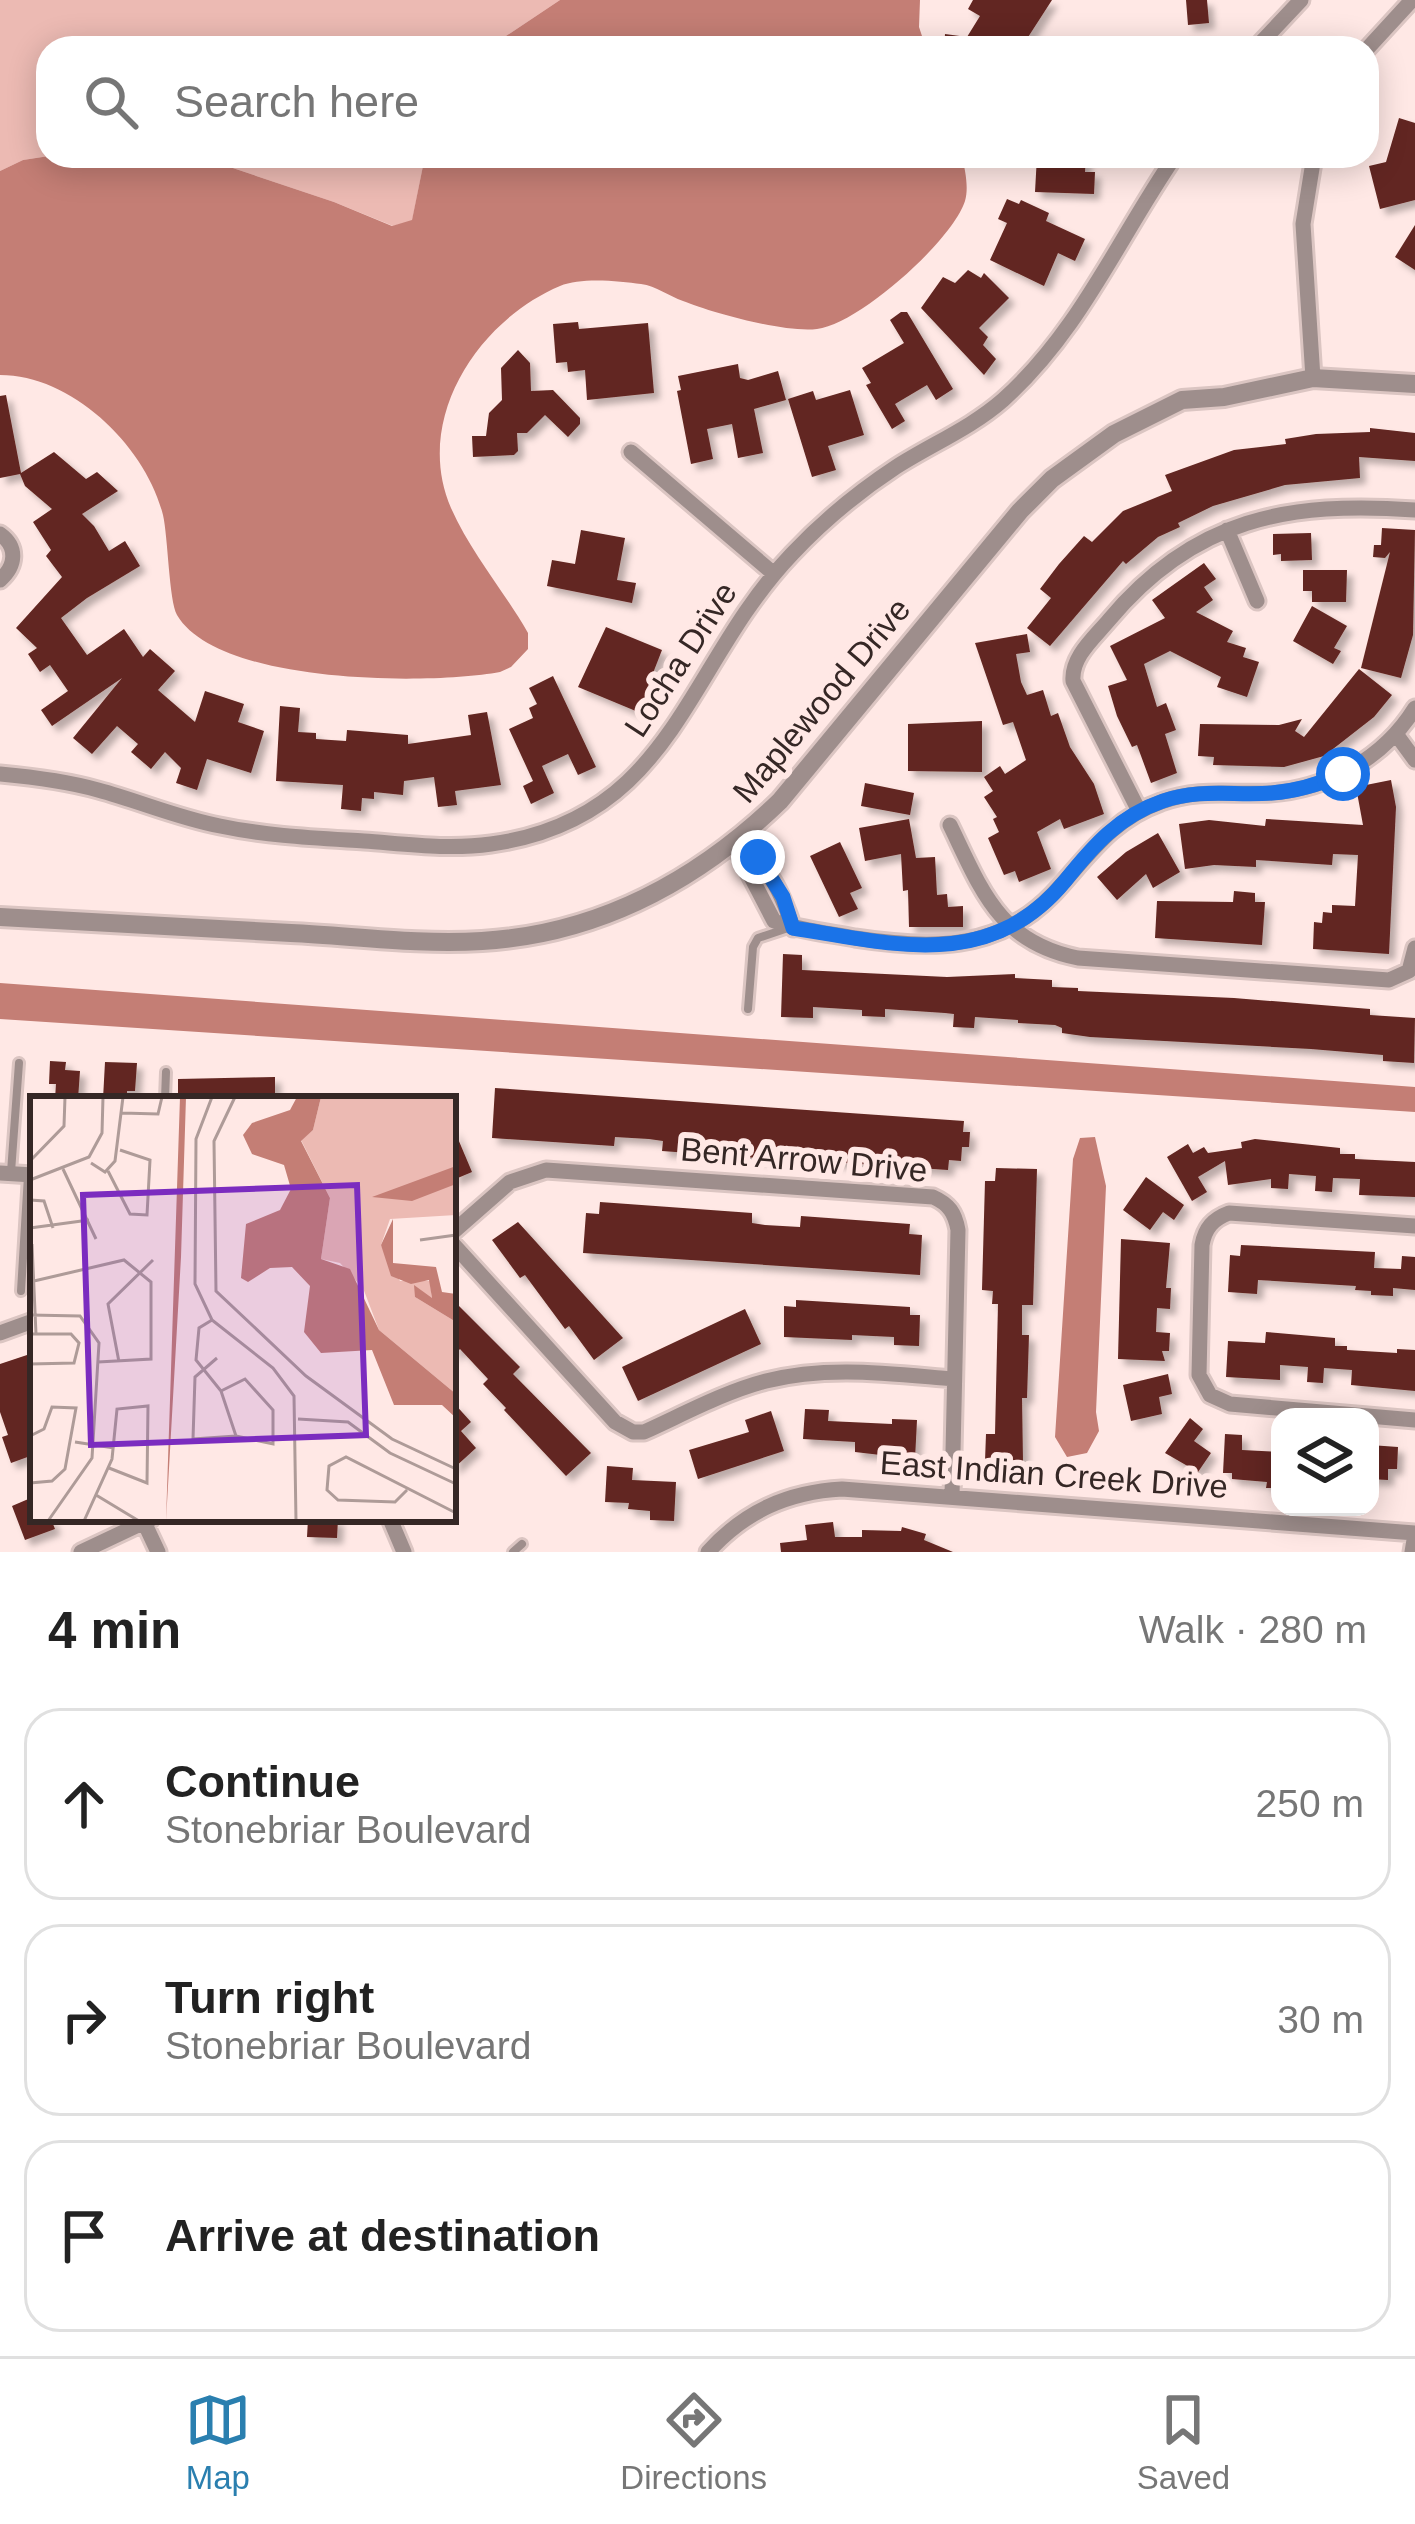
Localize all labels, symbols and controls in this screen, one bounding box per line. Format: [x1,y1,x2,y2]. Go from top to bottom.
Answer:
search box [36,36,1379,168]
icon: search [78,69,144,135]
text: Search here [174,76,419,127]
street label: Locha Drive [617,575,744,743]
street label: Maplewood Drive [725,591,917,810]
route start [1316,747,1370,801]
route end [731,830,785,884]
inset map [30,1096,456,1522]
street label: Bent Arrow Drive [679,1130,929,1189]
map controls [1271,1408,1379,1516]
button: layers [1271,1408,1379,1516]
street label: East Indian Creek Drive [879,1444,1229,1505]
text: 4 min [48,1602,181,1659]
text: Walk · 280 m [1139,1608,1367,1651]
text: Continue [165,1756,360,1807]
icon: ahead [51,1771,117,1837]
text: 250 m [1256,1782,1364,1825]
text: Stonebriar Boulevard [165,1808,531,1851]
text: Turn right [165,1972,374,2023]
icon: right [51,1987,117,2053]
text: 30 m [1277,1998,1364,2041]
text: Stonebriar Boulevard [165,2024,531,2067]
icon: arrive [51,2203,117,2269]
text: Arrive at destination [165,2210,600,2261]
tab: Map [185,2387,251,2497]
tab: Directions [620,2387,767,2497]
tab: Saved [1137,2387,1230,2497]

